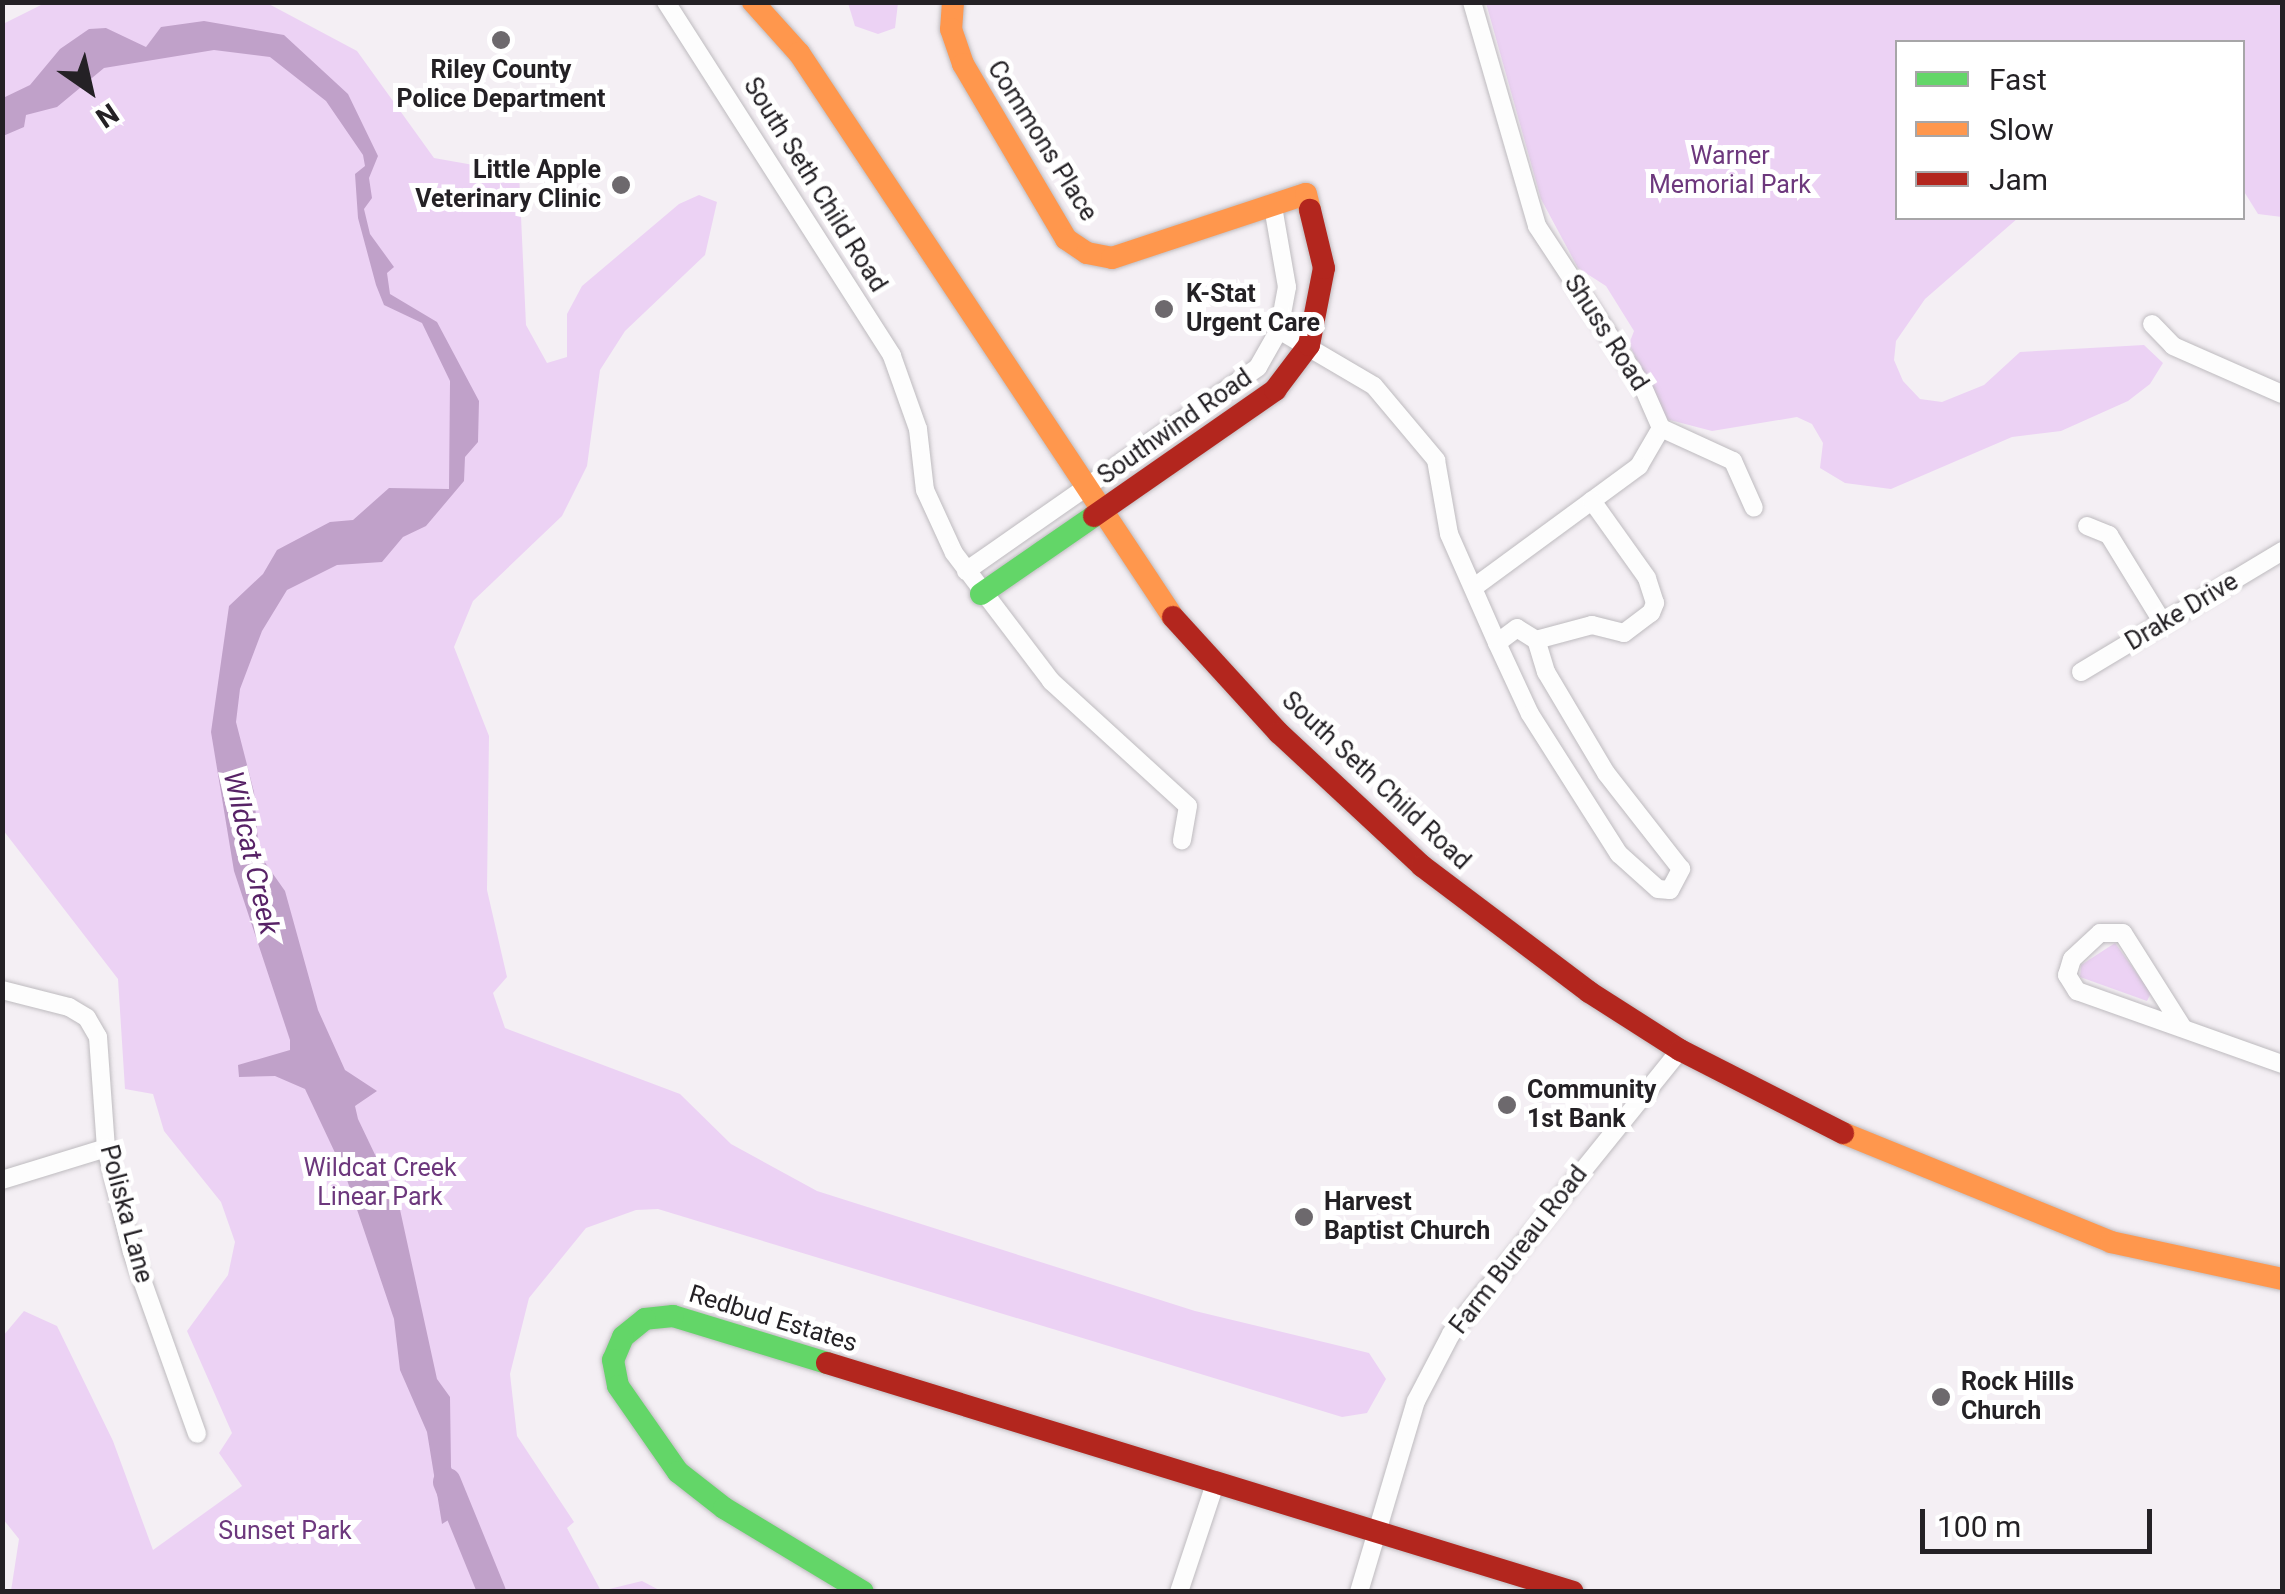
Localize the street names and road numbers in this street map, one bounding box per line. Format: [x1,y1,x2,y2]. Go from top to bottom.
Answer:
street label: Commons Place [981,55,1103,227]
street label: South Seth Child Road [737,72,893,298]
street label: Shuss Road [1558,270,1654,396]
street label: Southwind Road [1092,363,1258,491]
street label: Drake Drive [2120,567,2244,657]
street label: South Seth Child Road [1275,686,1477,876]
street label: Poliska Lane [93,1142,159,1286]
street label: Farm Bureau Road [1444,1160,1594,1340]
street label: Redbud Estates [685,1279,861,1359]

